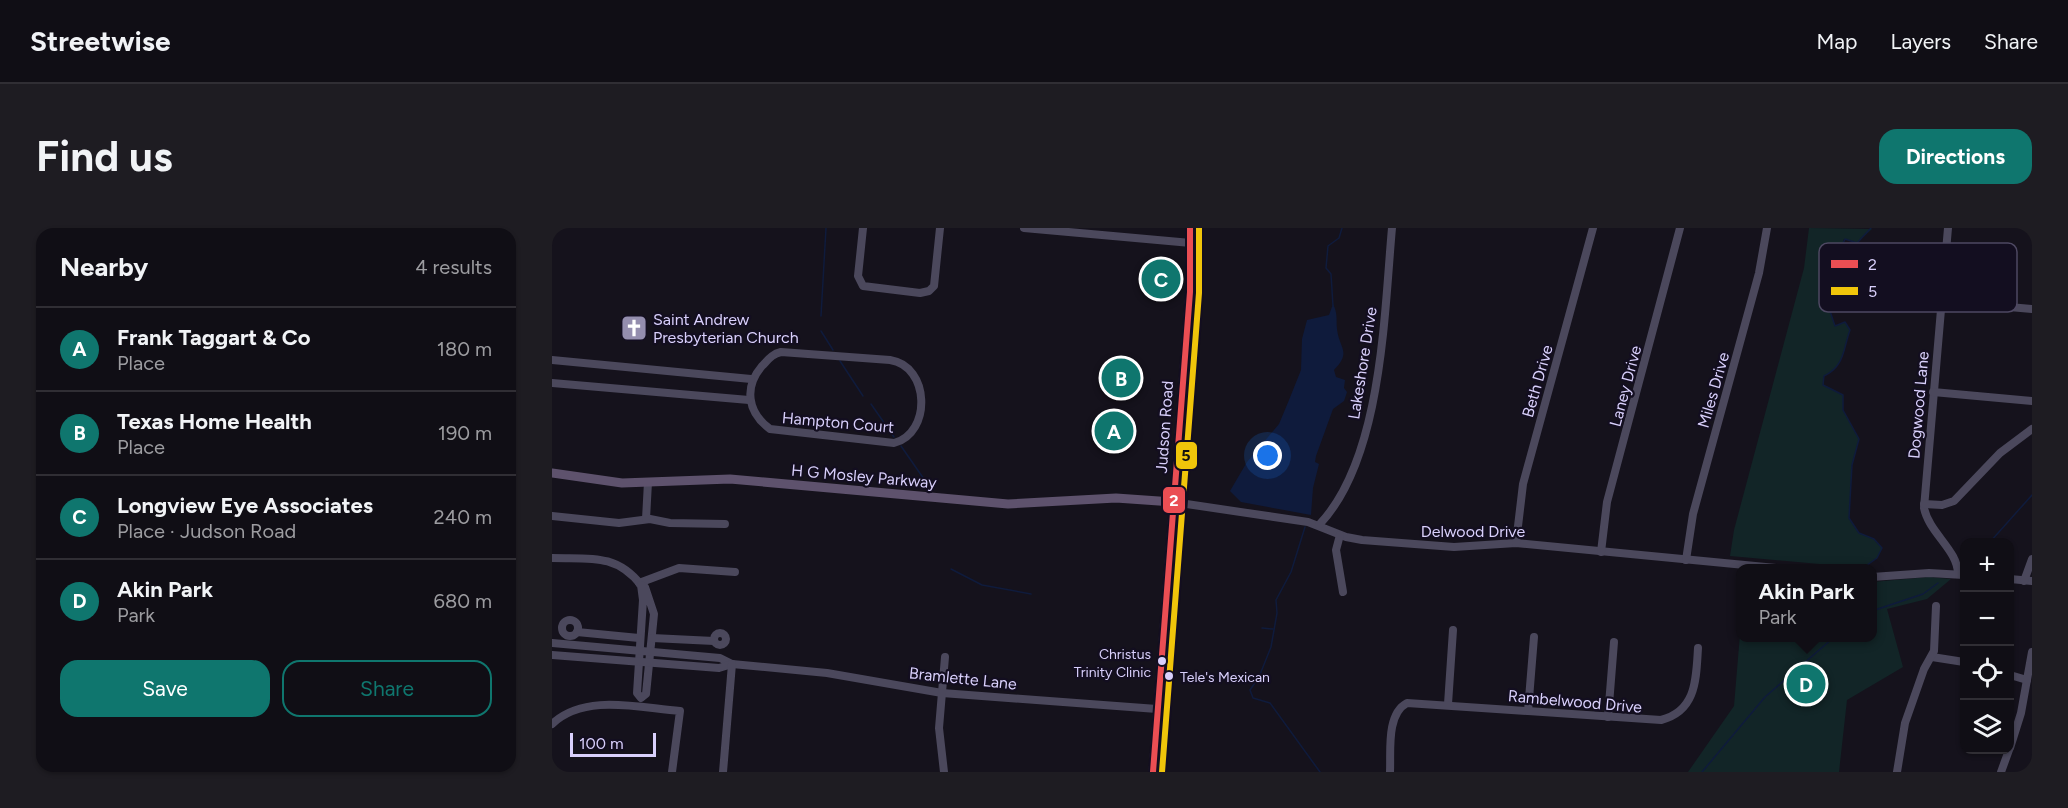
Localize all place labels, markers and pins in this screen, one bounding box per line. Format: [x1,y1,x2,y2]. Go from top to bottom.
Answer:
pin: C [1142,256,1180,302]
place label: Saint Andrew Presbyterian Church [653,310,799,347]
church icon: Saint Andrew Presbyterian Church [619,313,649,343]
pin: B [1102,356,1140,400]
pin: A [1094,408,1134,454]
place label: Christus Trinity Clinic [1074,646,1151,681]
marker: Christus Trinity Clinic [1156,655,1168,667]
pin: D [1786,662,1826,706]
place label: Tele's Mexican [1180,669,1270,686]
marker: Tele's Mexican [1163,670,1175,682]

